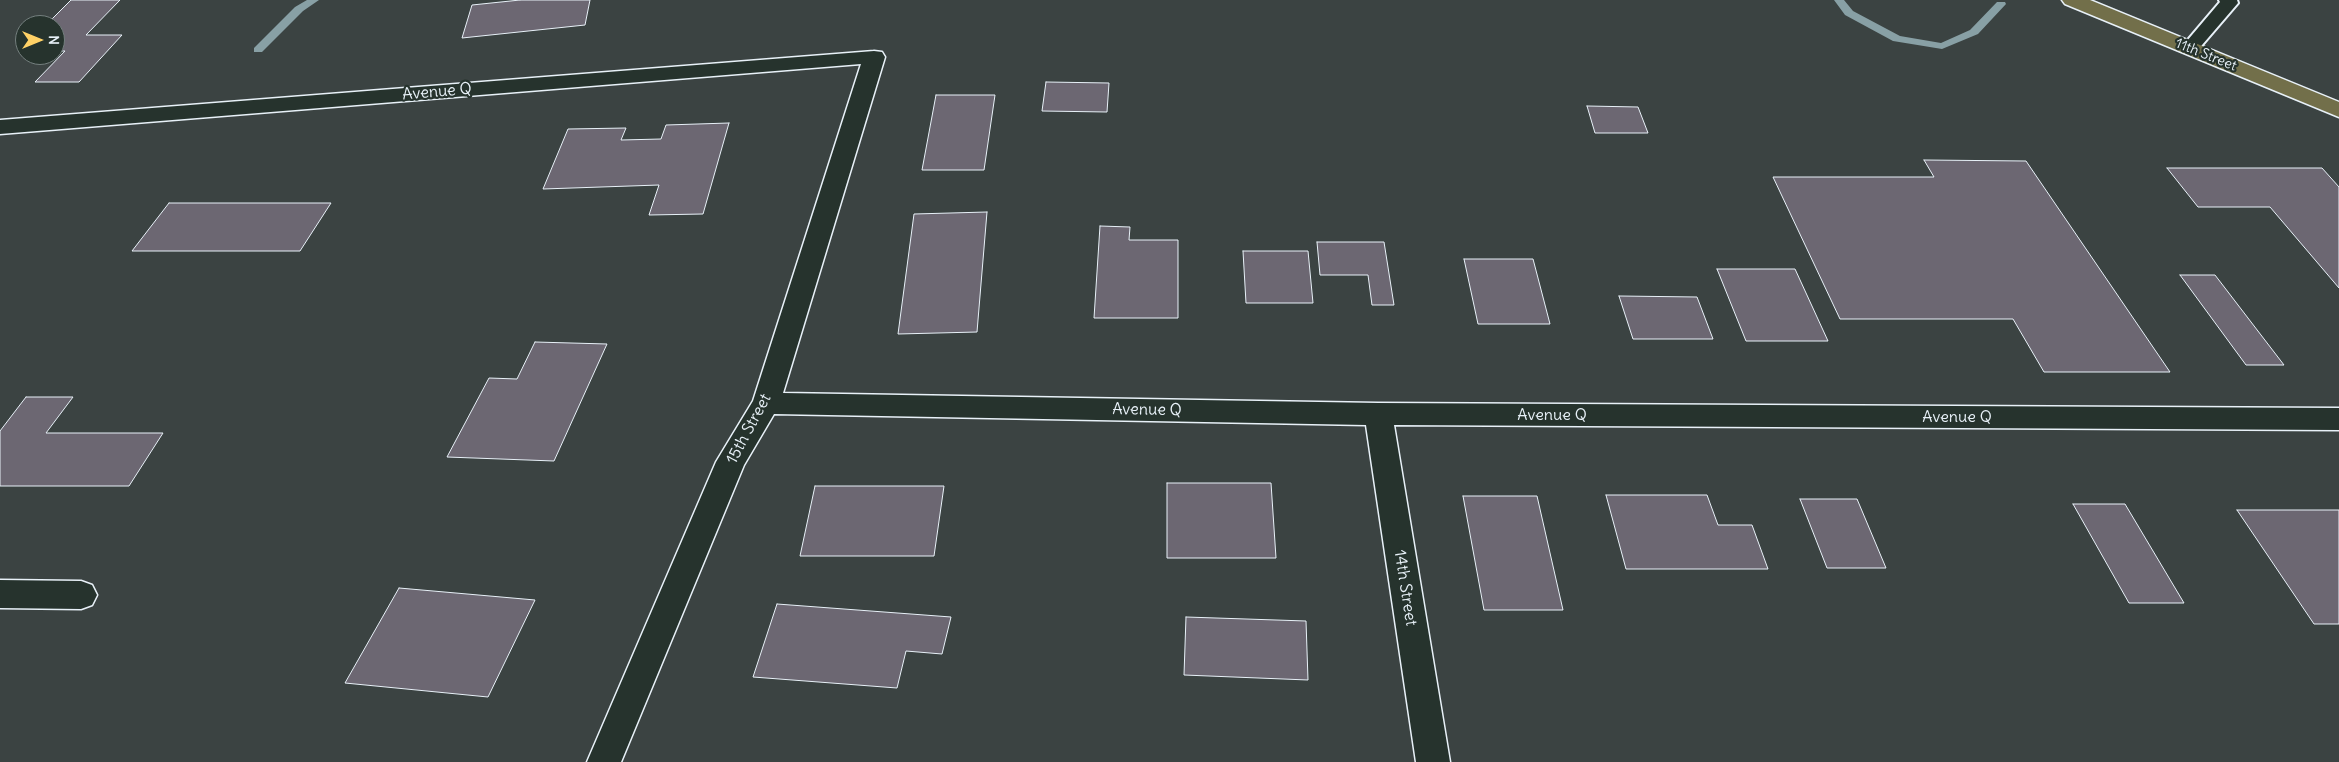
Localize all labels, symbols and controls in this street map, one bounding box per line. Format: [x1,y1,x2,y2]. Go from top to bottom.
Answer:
north arrow [15,15,65,65]
text: N [45,35,63,45]
street label: 11th Street [2173,35,2239,75]
street label: Avenue Q [402,79,472,105]
street label: 15th Street [723,391,775,467]
street label: Avenue Q [1112,400,1182,420]
street label: Avenue Q [1517,405,1587,425]
street label: Avenue Q [1922,407,1992,427]
street label: 14th Street [1390,549,1420,627]

